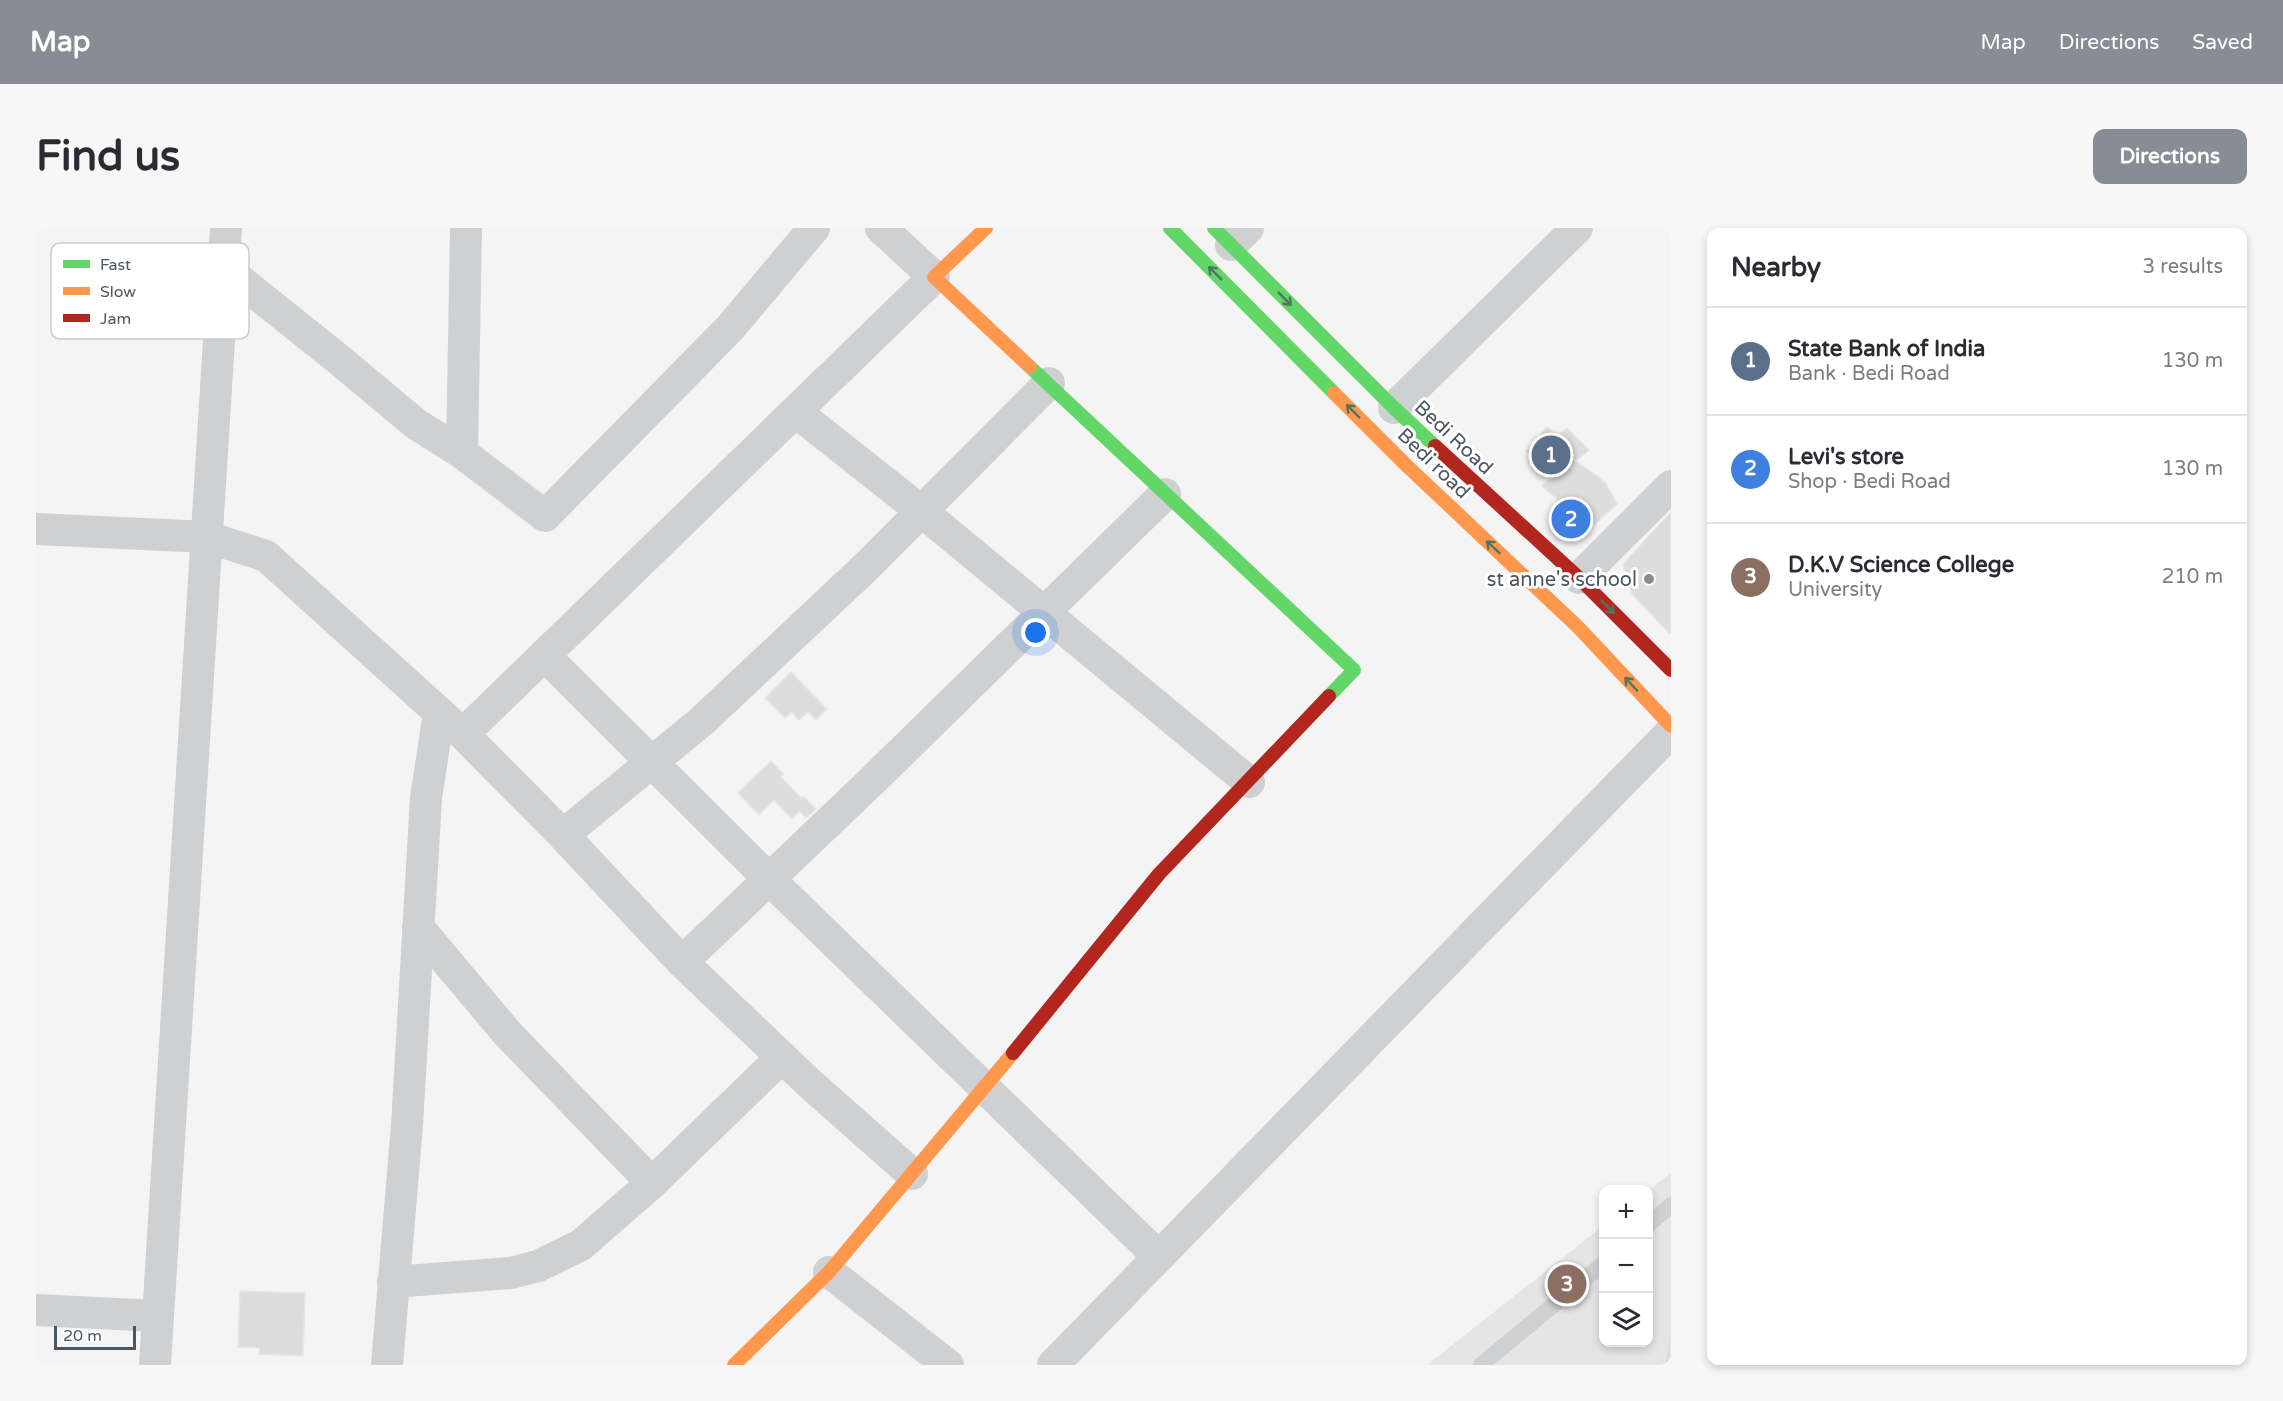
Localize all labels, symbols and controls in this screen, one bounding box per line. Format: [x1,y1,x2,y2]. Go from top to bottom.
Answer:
text: Map [30,25,90,59]
text: Map [1980,30,2026,55]
text: Directions [2059,30,2159,55]
text: Saved [2192,30,2253,55]
button: Directions [2093,129,2247,184]
text: Find us [36,131,180,182]
legend [51,243,249,339]
text: Nearby [1731,252,1821,283]
text: Fast [100,255,131,275]
text: 3 results [2143,255,2223,279]
one-way arrow [1208,265,1222,280]
text: Slow [100,282,136,302]
one-way arrow [1277,292,1292,306]
text: Jam [100,309,131,329]
text: State Bank of India [1788,336,1985,362]
text: 1 [1744,349,1757,373]
text: 130 m [2162,349,2223,373]
text: Bank · Bedi Road [1788,362,1950,386]
street label: Bedi Road [1409,395,1497,480]
one-way arrow [1345,403,1360,418]
street label: Bedi road [1392,423,1474,504]
pin: 1 [1532,432,1570,478]
text: Levi's store [1788,444,1904,470]
text: 2 [1744,457,1757,481]
text: 130 m [2162,457,2223,481]
text: Shop · Bedi Road [1788,470,1951,494]
pin: 2 [1552,496,1591,542]
one-way arrow [1485,539,1500,554]
text: D.K.V Science College [1788,552,2014,578]
text: 3 [1744,565,1757,589]
text: 210 m [2162,565,2223,589]
place label: st anne's school [1487,568,1637,592]
marker: st anne's school [1642,572,1656,586]
text: University [1788,578,1882,602]
one-way arrow [1601,600,1616,615]
your location [1021,618,1050,647]
one-way arrow [1624,677,1638,692]
map controls [1599,1185,1653,1347]
button: + [1599,1185,1653,1239]
button: − [1599,1239,1653,1293]
pin: 3 [1548,1262,1586,1306]
button: layers [1599,1293,1653,1347]
scale bar [54,1323,136,1350]
text: 20 m [63,1326,102,1346]

